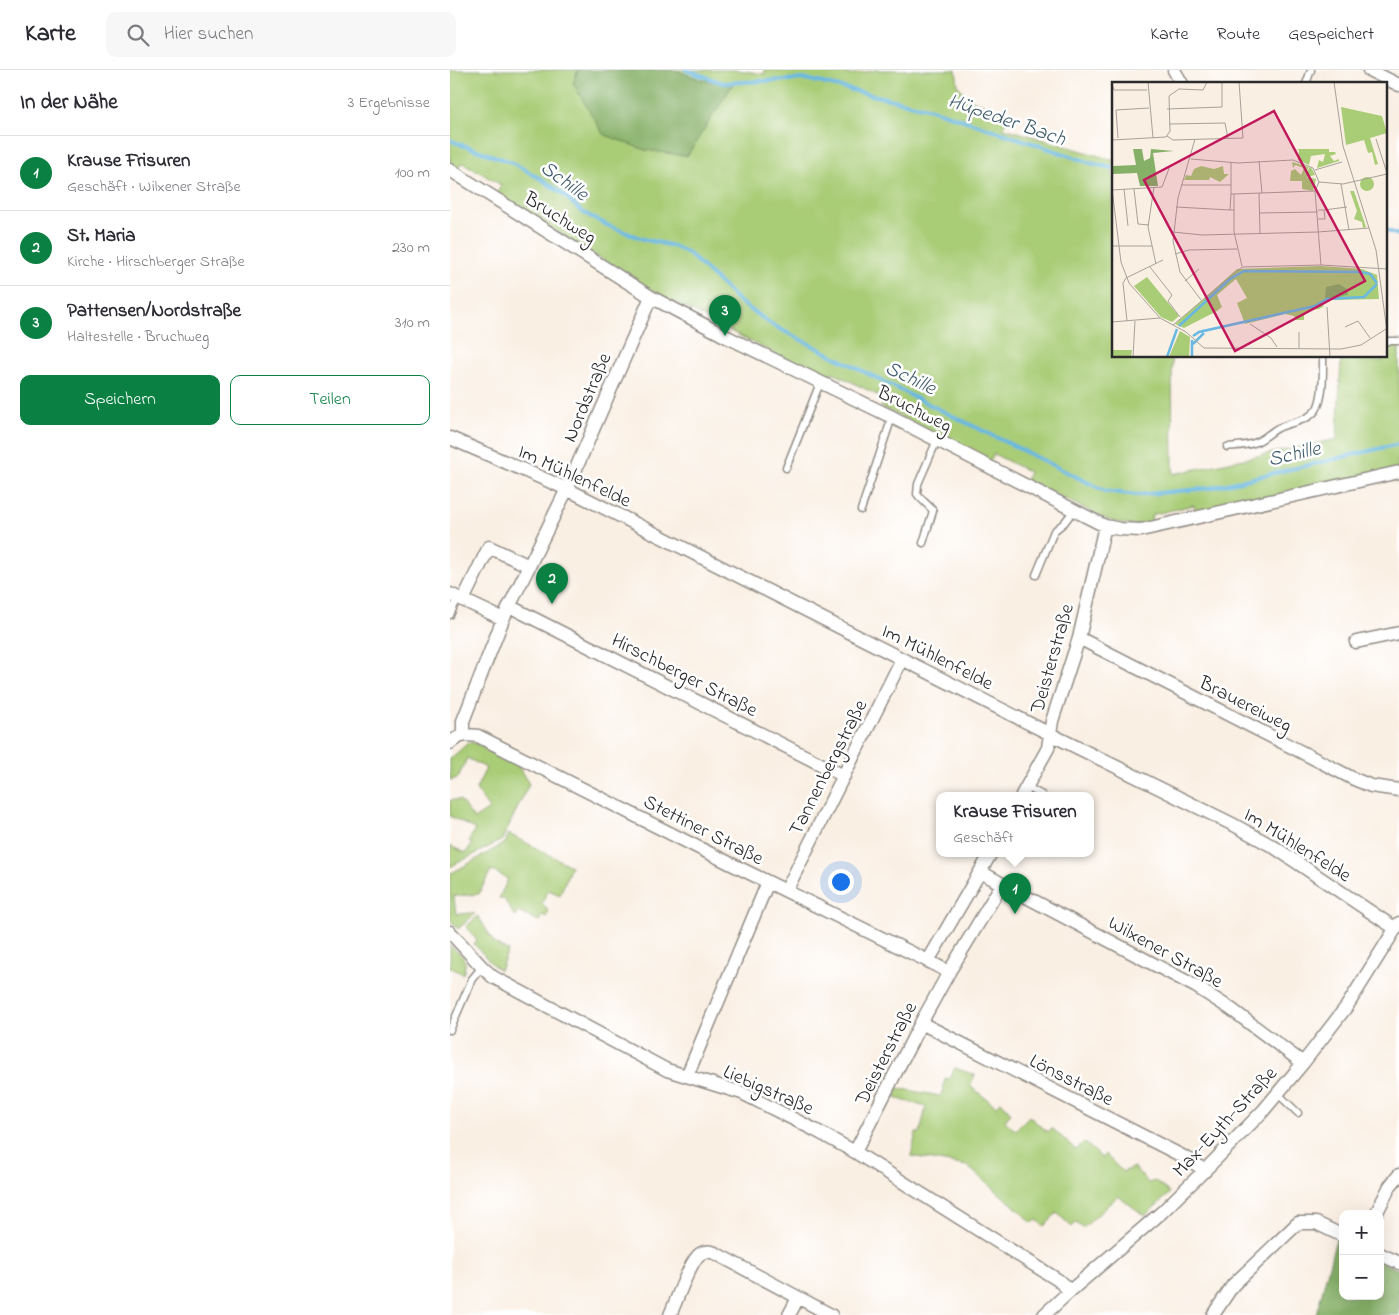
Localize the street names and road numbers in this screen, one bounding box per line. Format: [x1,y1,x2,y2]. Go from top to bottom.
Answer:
street label: Bruchweg [516,185,601,254]
street label: Nordstraße [556,349,620,447]
street label: Bruchweg [870,379,956,442]
street label: Im Mühlenfelde [512,438,635,516]
street label: Deisterstraße [1024,601,1083,718]
street label: Im Mühlenfelde [876,618,998,699]
street label: Hirschberger Straße [605,627,762,727]
street label: Brauereiweg [1192,669,1296,742]
street label: Tannenbergstraße [783,695,877,841]
street label: Stettiner Straße [638,788,768,874]
street label: Im Mühlenfelde [1237,801,1356,891]
street label: Wilxener Straße [1102,910,1228,997]
street label: Deisterstraße [848,997,926,1112]
street label: Lönsstraße [1024,1048,1118,1115]
street label: Liebigstraße [718,1058,818,1125]
street label: Max-Eyth-Straße [1167,1061,1285,1185]

